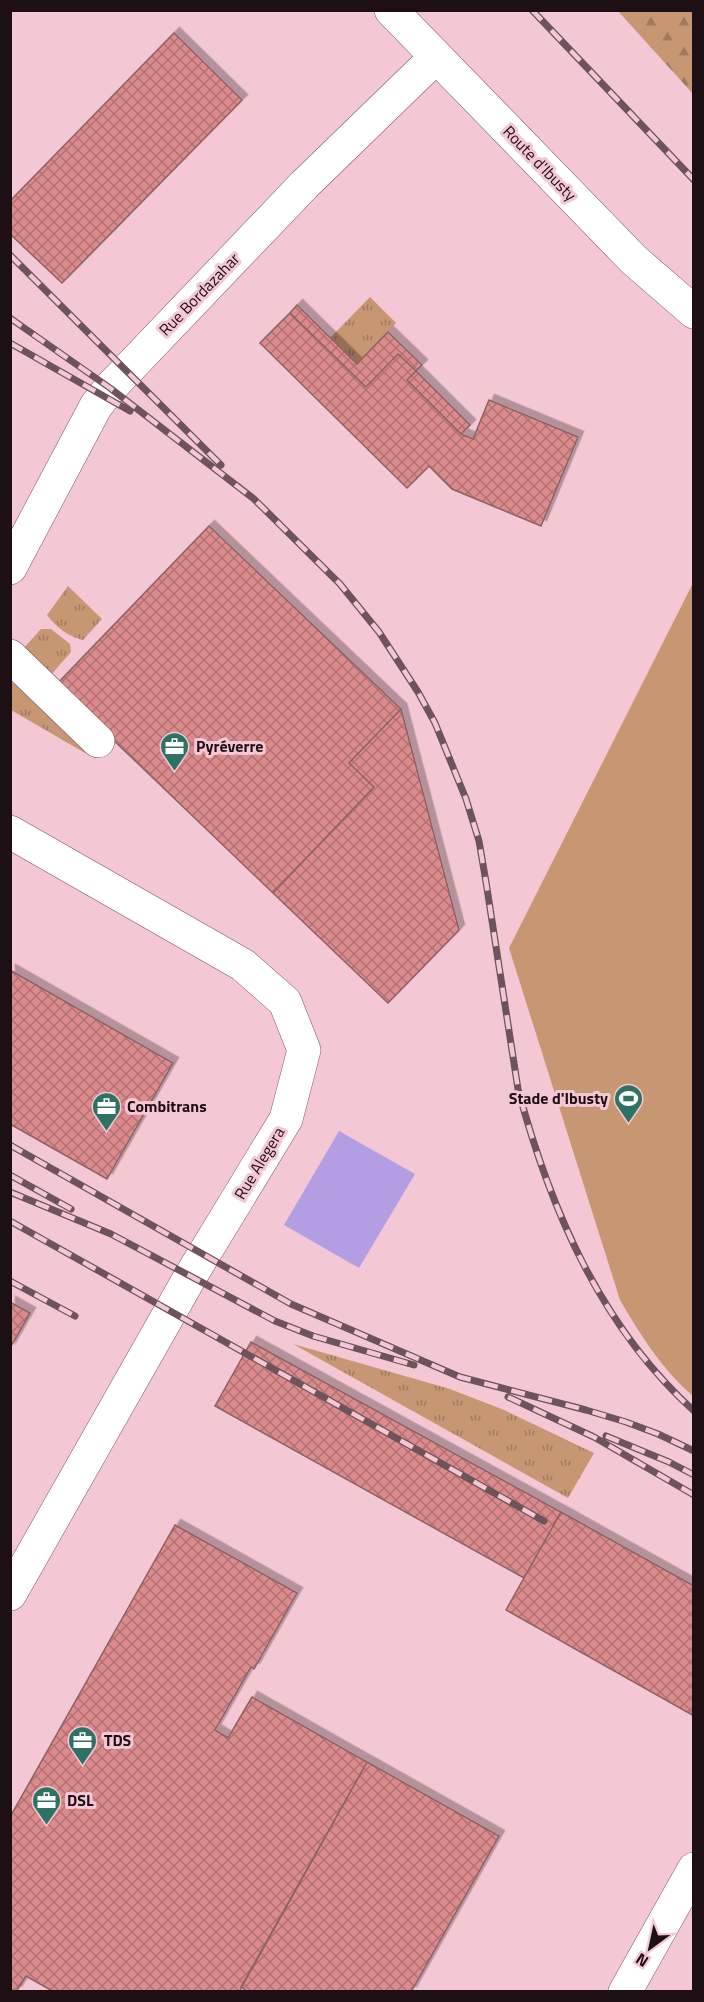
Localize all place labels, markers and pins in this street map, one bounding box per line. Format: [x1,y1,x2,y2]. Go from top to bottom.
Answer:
office icon: Pyréverre [159,730,191,772]
place label: Pyréverre [196,734,264,758]
sports icon: Stade d'Ibusty [613,1082,645,1124]
place label: Stade d'Ibusty [509,1086,608,1110]
office icon: Combitrans [90,1090,122,1132]
place label: Combitrans [127,1094,207,1118]
office icon: TDS [67,1724,99,1766]
place label: TDS [104,1728,132,1752]
office icon: DSL [30,1784,62,1826]
place label: DSL [67,1788,94,1812]

